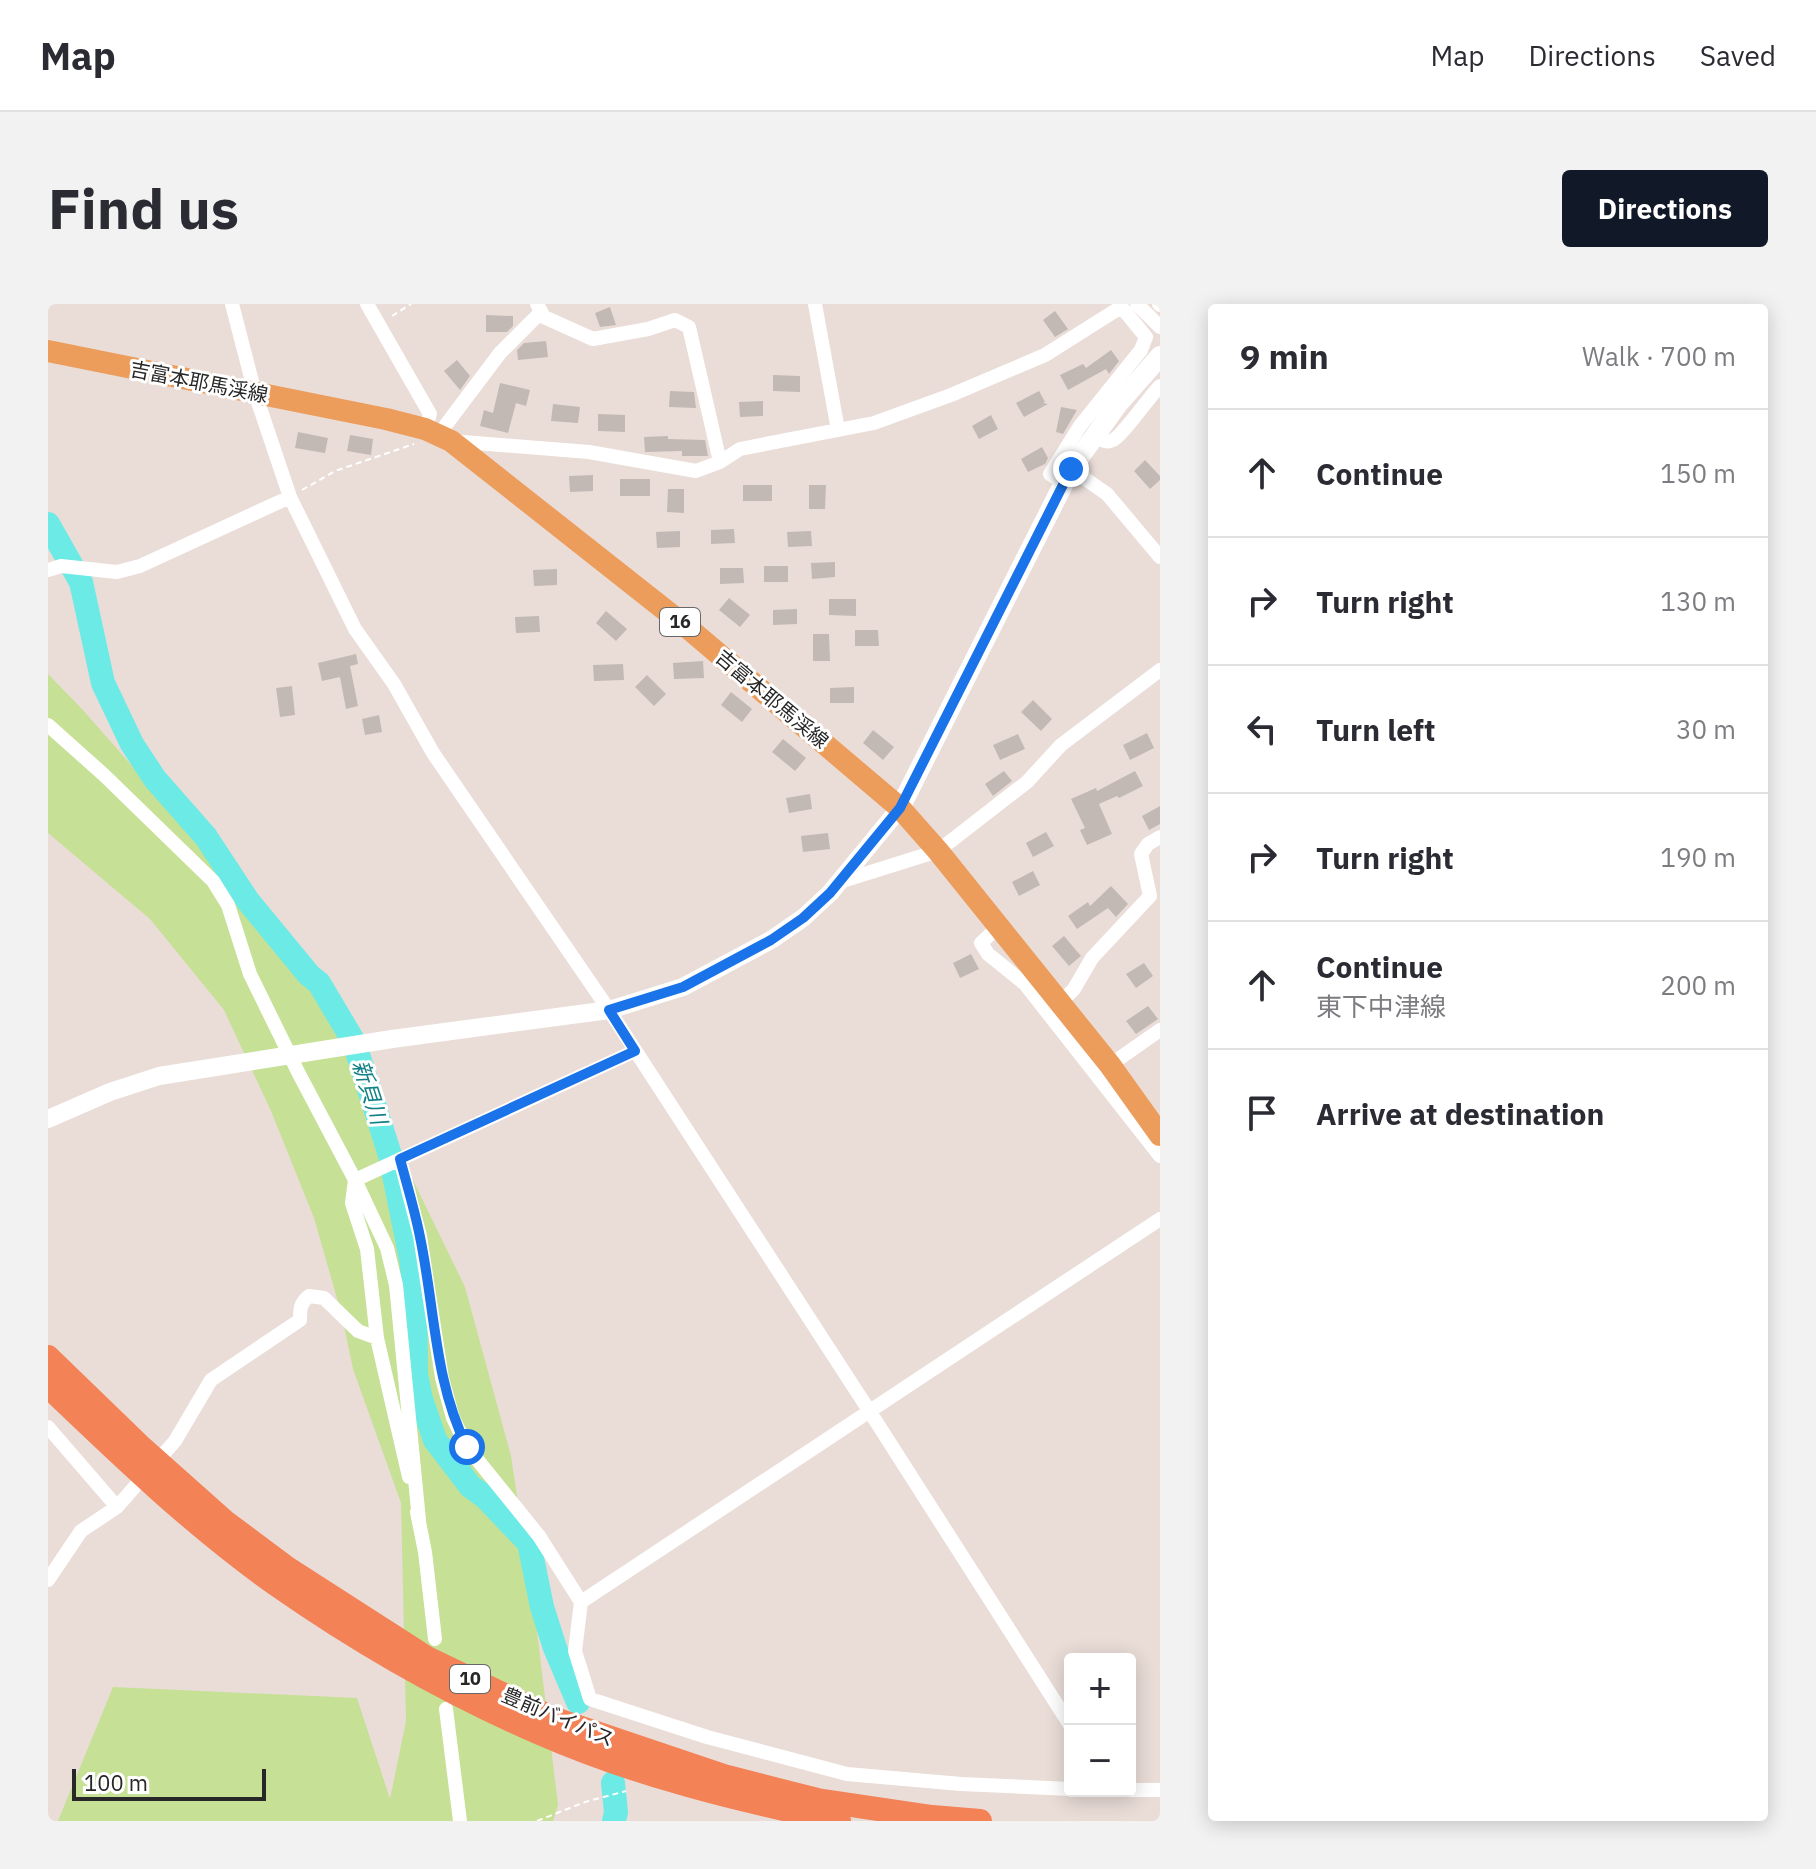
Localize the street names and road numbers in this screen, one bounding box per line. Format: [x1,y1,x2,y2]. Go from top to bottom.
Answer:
street label: 吉富本耶馬渓線 [128,355,270,408]
road number: 16 [660,608,700,636]
street label: 吉富本耶馬渓線 [710,643,835,754]
road number: 10 [450,1665,490,1693]
street label: 豊前バイパス [498,1681,619,1752]

